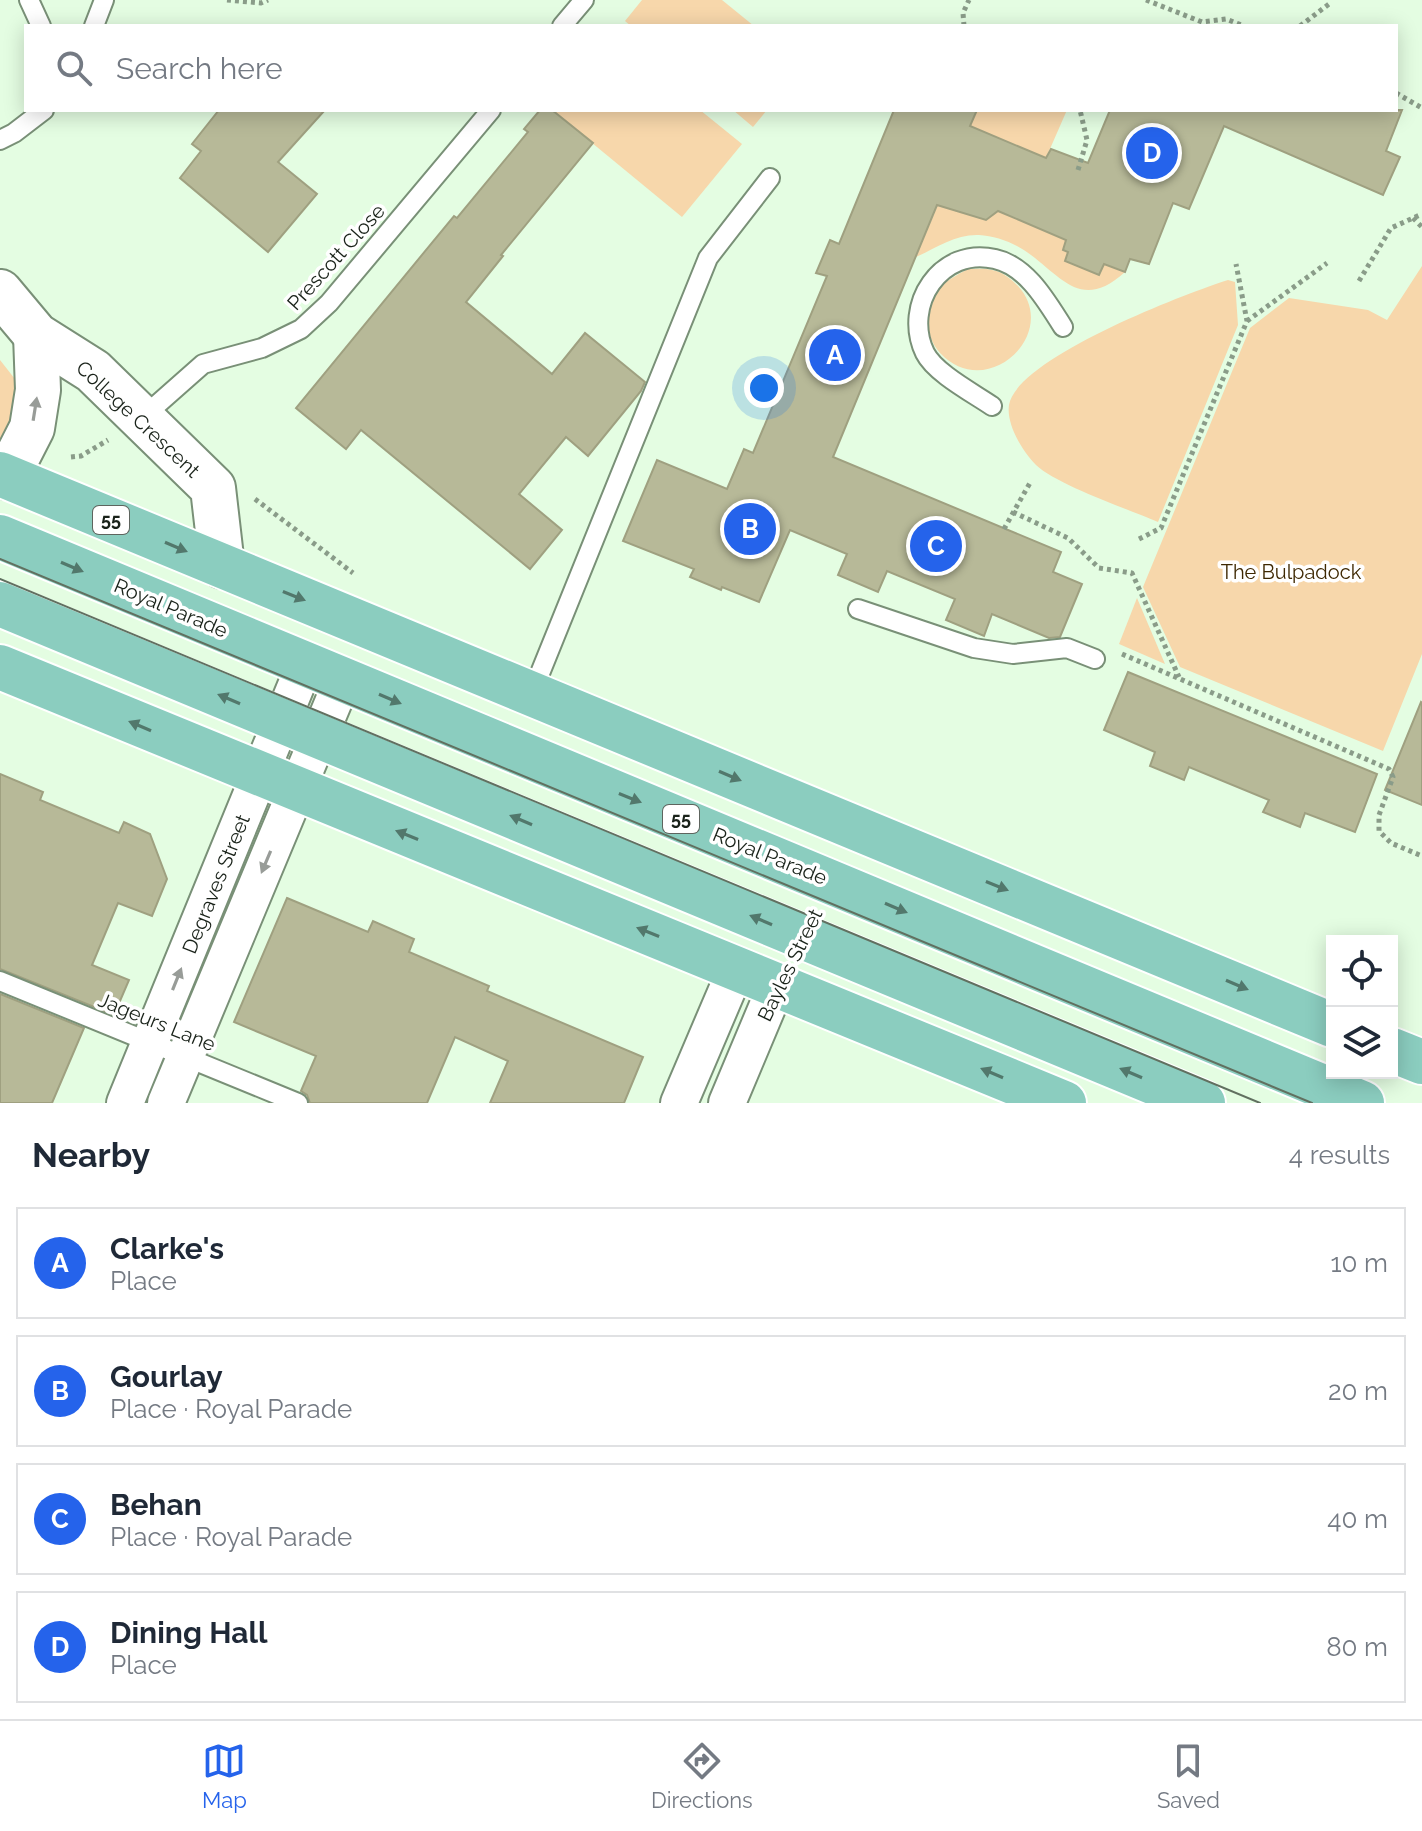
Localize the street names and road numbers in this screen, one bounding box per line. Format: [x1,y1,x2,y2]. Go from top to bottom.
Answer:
street label: Prescott Close [282,199,390,315]
street label: College Crescent [71,356,205,483]
road number: 55 [93,506,129,534]
street label: Royal Parade [111,573,232,643]
road number: 55 [663,805,699,833]
street label: Degraves Street [177,811,255,957]
street label: Royal Parade [709,822,831,890]
street label: Bayles Street [752,905,828,1025]
street label: Jageurs Lane [95,988,219,1056]

